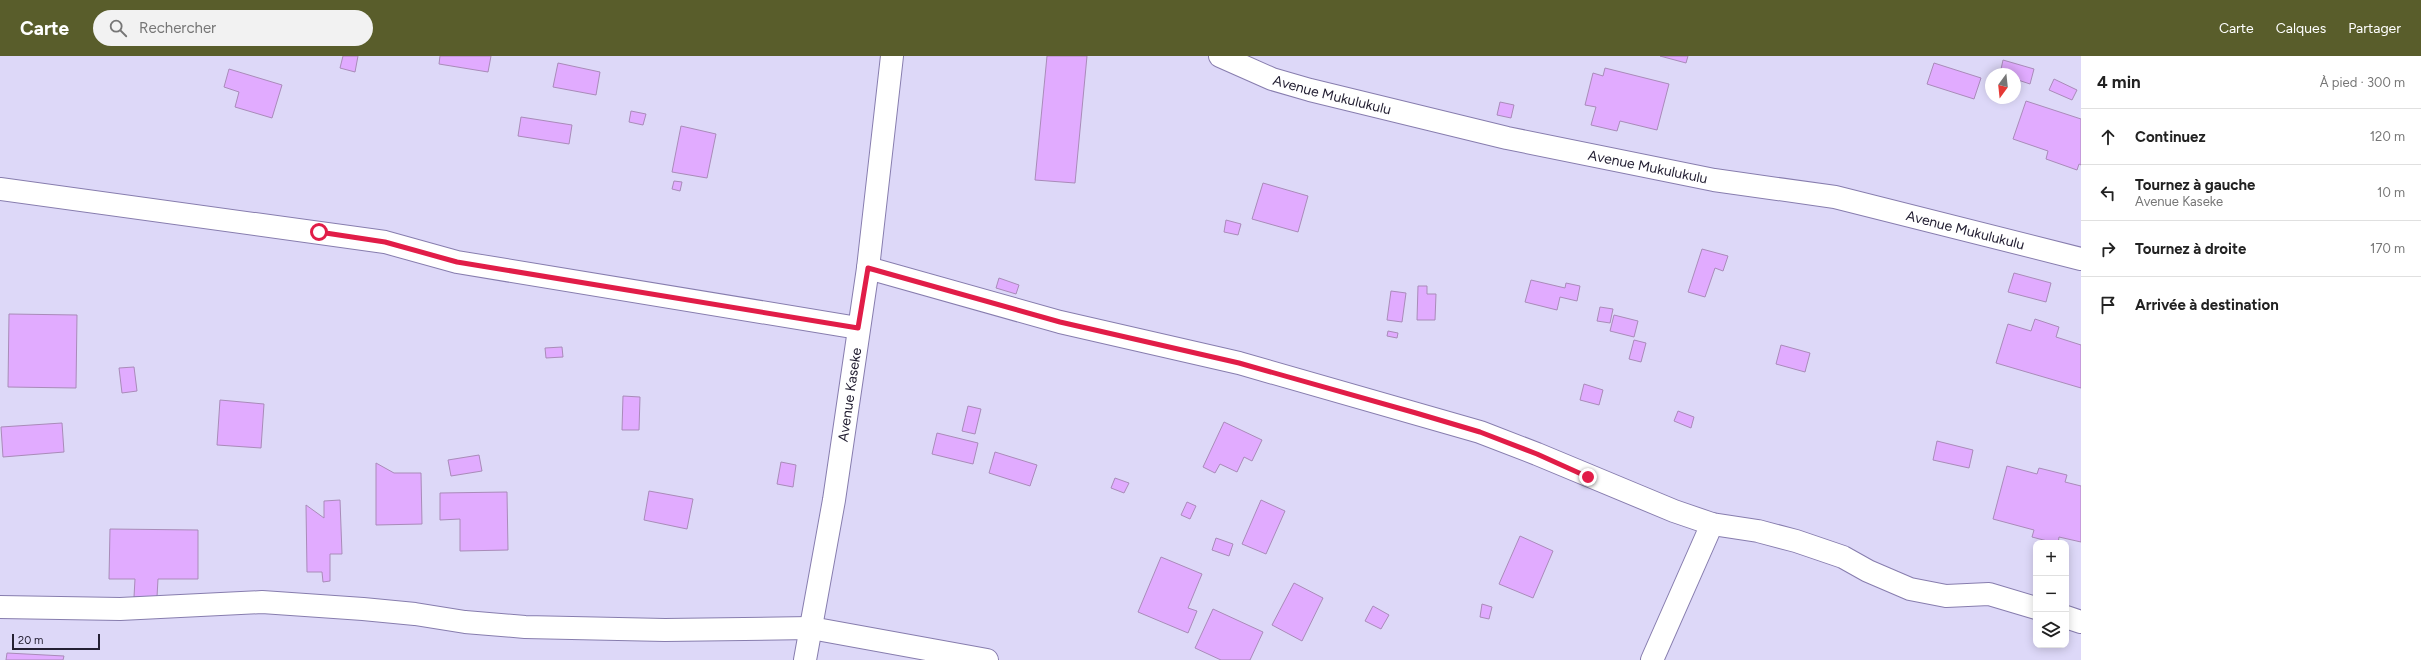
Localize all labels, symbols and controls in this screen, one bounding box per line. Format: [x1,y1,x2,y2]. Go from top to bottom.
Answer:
search box [93,10,373,46]
text: Carte [20,17,69,40]
icon: search [107,17,129,39]
text: Rechercher [139,19,216,37]
text: Carte [2219,20,2254,37]
text: Calques [2276,20,2326,37]
text: Partager [2348,20,2401,37]
north arrow [1985,68,2021,104]
street label: Avenue Mukulukulu [1271,72,1393,118]
text: 4 min [2097,72,2141,92]
text: À pied · 300 m [2320,75,2405,90]
icon: ahead [2097,126,2119,148]
text: Continuez [2135,128,2206,146]
text: 120 m [2370,129,2405,144]
street label: Avenue Mukulukulu [1587,147,1709,188]
text: Tournez à gauche [2135,176,2255,194]
icon: left [2097,182,2119,204]
text: 10 m [2377,185,2405,200]
text: Avenue Kaseke [2135,194,2223,209]
street label: Avenue Mukulukulu [1904,207,2026,253]
route start [310,223,328,241]
icon: right [2097,238,2119,260]
text: Tournez à droite [2135,240,2246,258]
text: 170 m [2370,241,2405,256]
icon: arrive [2097,294,2119,316]
text: Arrivée à destination [2135,296,2279,314]
street label: Avenue Kaseke [835,346,865,443]
route end [1579,468,1597,486]
map controls [2033,540,2069,648]
button: + [2033,540,2069,576]
button: − [2033,576,2069,612]
button: layers [2033,612,2069,648]
scale bar [12,632,100,651]
text: 20 m [18,634,43,647]

